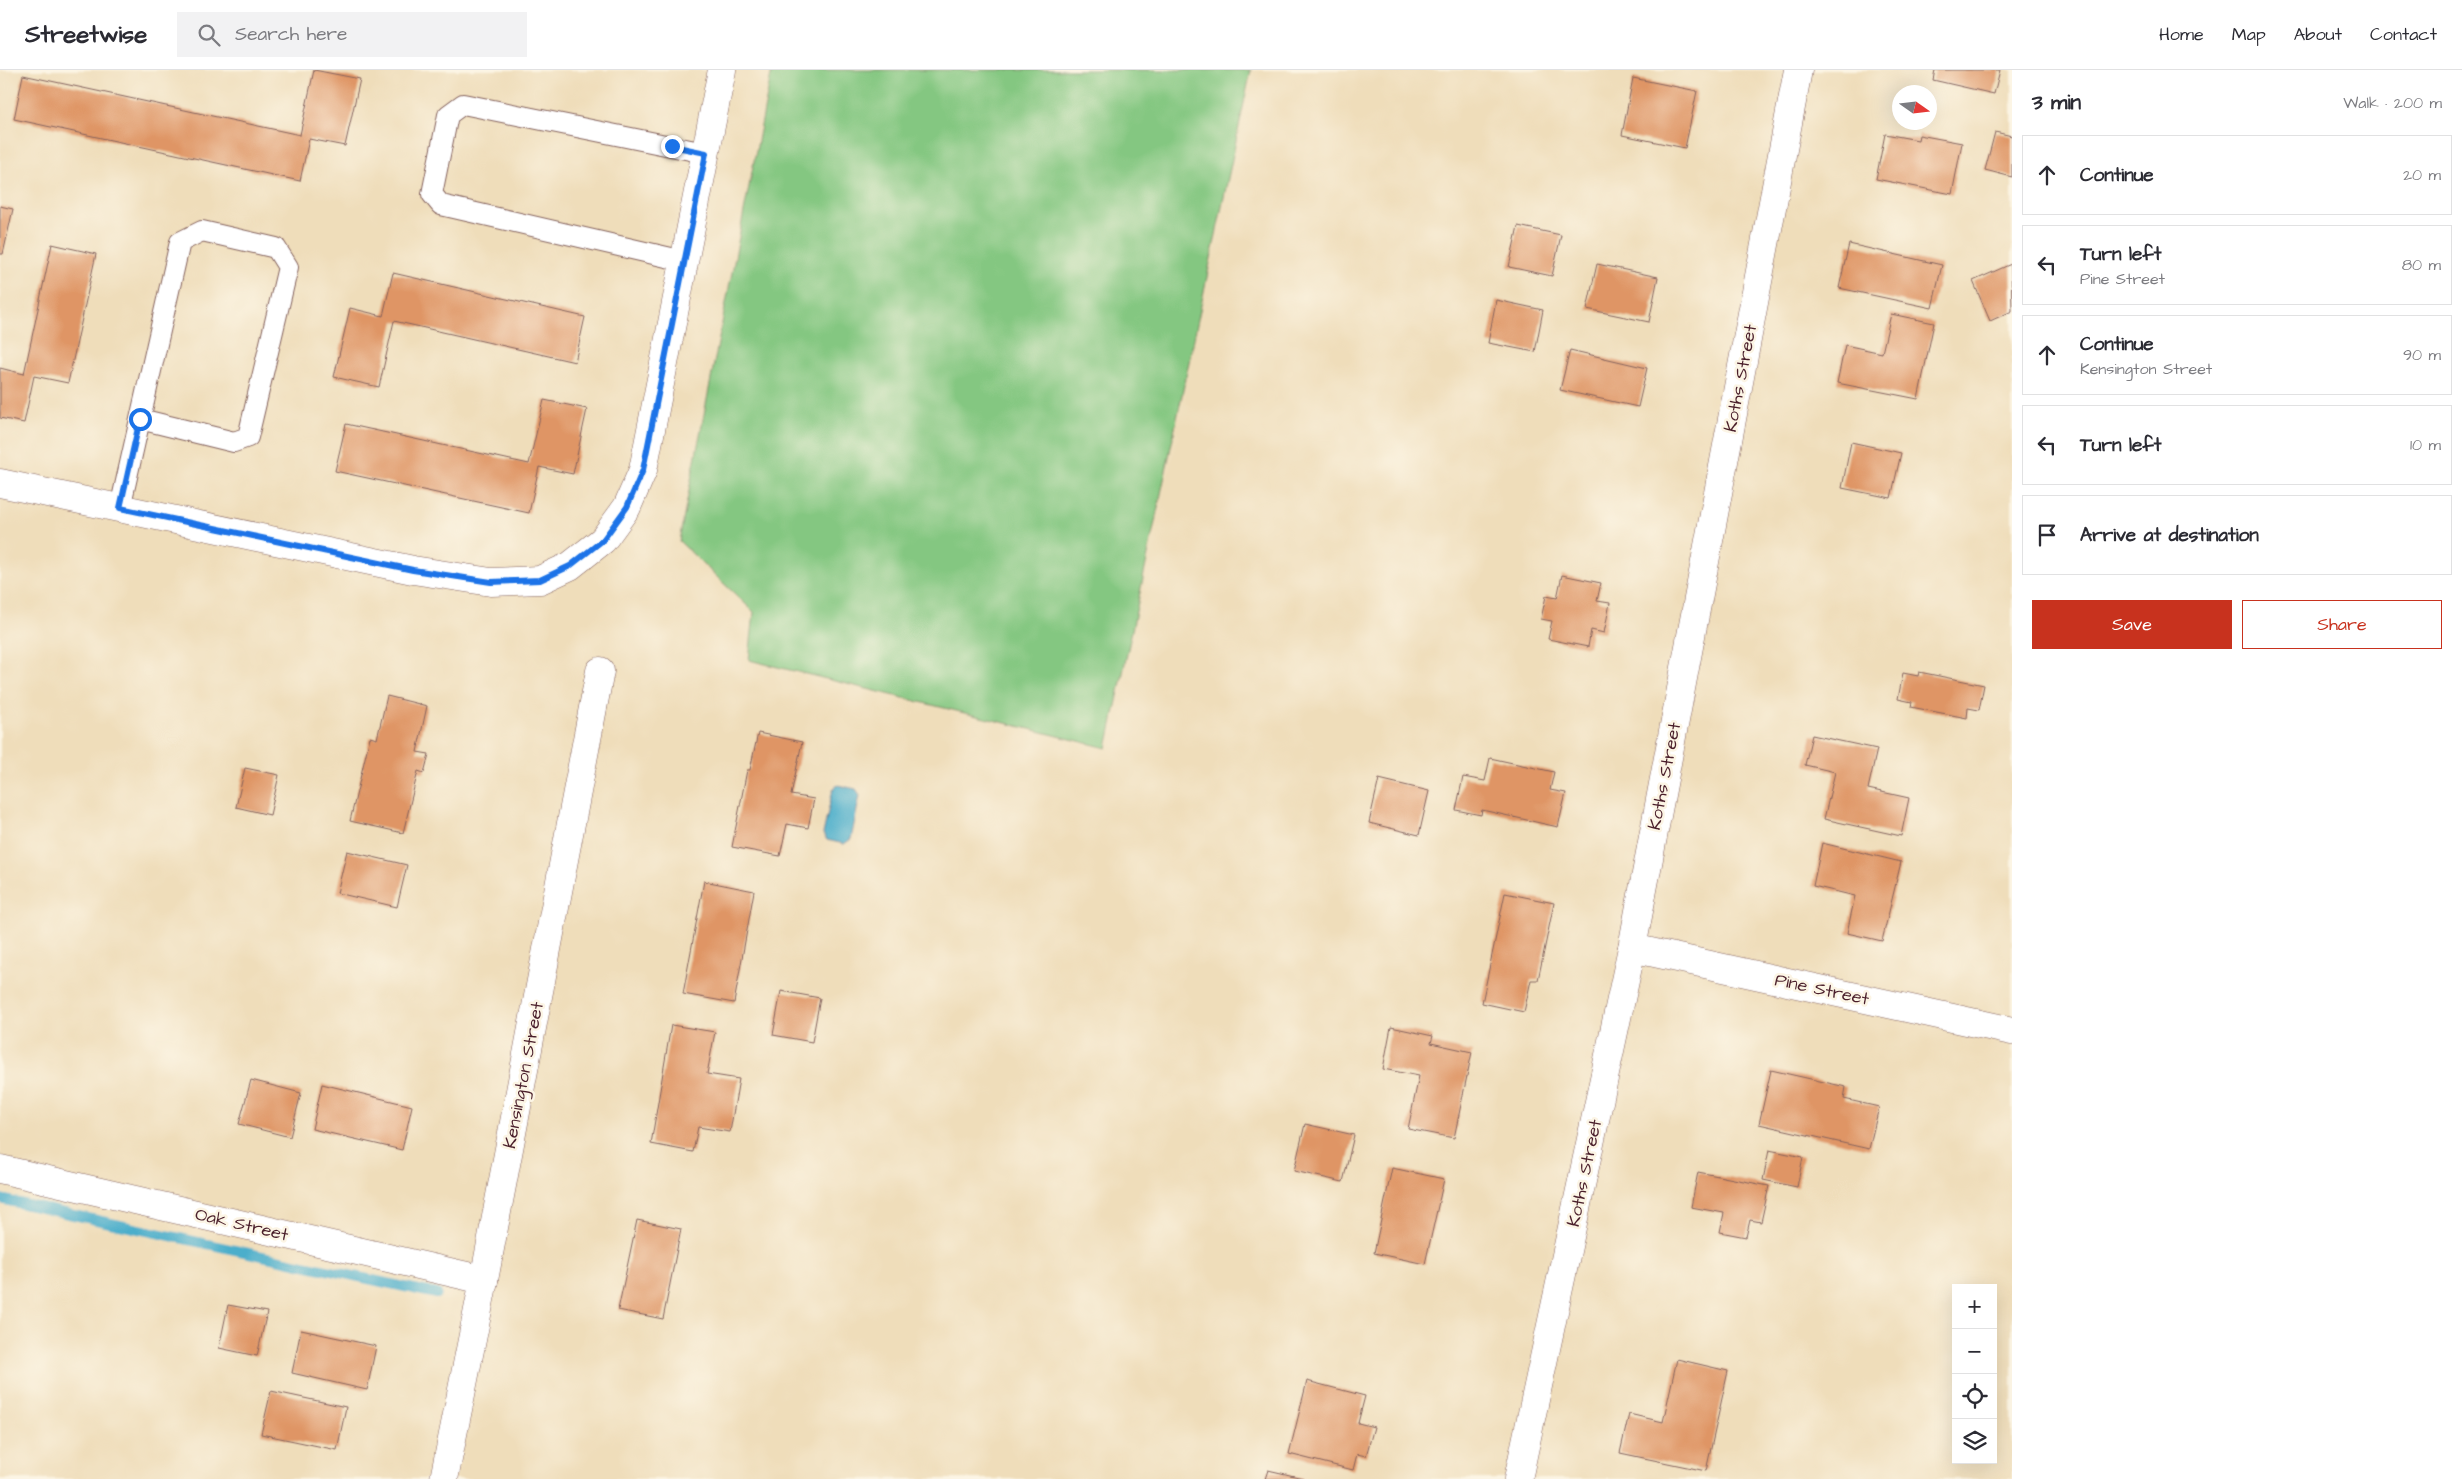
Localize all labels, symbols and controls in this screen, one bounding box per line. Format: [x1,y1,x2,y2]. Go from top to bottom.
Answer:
search box [177,12,527,57]
text: Streetwise [25,18,147,52]
icon: search [195,21,223,49]
text: Search here [235,21,347,48]
text: Home [2159,22,2204,47]
text: Map [2232,22,2266,47]
text: About [2294,22,2342,47]
text: Contact [2370,22,2437,47]
north arrow [1892,85,1937,130]
text: 3 min [2032,88,2081,117]
text: Walk · 200 m [2343,92,2442,114]
route end [661,135,684,158]
icon: ahead [2033,161,2061,189]
text: Continue [2080,162,2154,189]
text: 20 m [2403,164,2441,186]
text: Turn left [2080,241,2161,268]
icon: left [2033,251,2061,279]
text: 80 m [2402,254,2441,276]
text: Pine Street [2080,268,2165,290]
street label: Koths Street [1718,322,1763,434]
text: Continue [2080,331,2154,358]
icon: ahead [2033,341,2061,369]
text: 90 m [2403,344,2441,366]
text: Kensington Street [2080,358,2212,380]
route start [129,408,152,431]
icon: left [2033,431,2061,459]
text: Turn left [2080,432,2161,459]
text: 10 m [2410,434,2441,456]
icon: arrive [2033,521,2061,549]
text: Arrive at destination [2080,522,2259,549]
button: Save [2032,600,2232,649]
button: Share [2242,600,2442,649]
street label: Koths Street [1642,720,1687,832]
street label: Pine Street [1772,967,1872,1012]
street label: Kensington Street [497,999,551,1151]
street label: Koths Street [1561,1116,1608,1229]
street label: Oak Street [193,1202,292,1248]
map controls [1952,1284,1997,1464]
button: + [1952,1284,1997,1329]
button: − [1952,1329,1997,1374]
button: locate [1952,1374,1997,1419]
button: layers [1952,1419,1997,1464]

